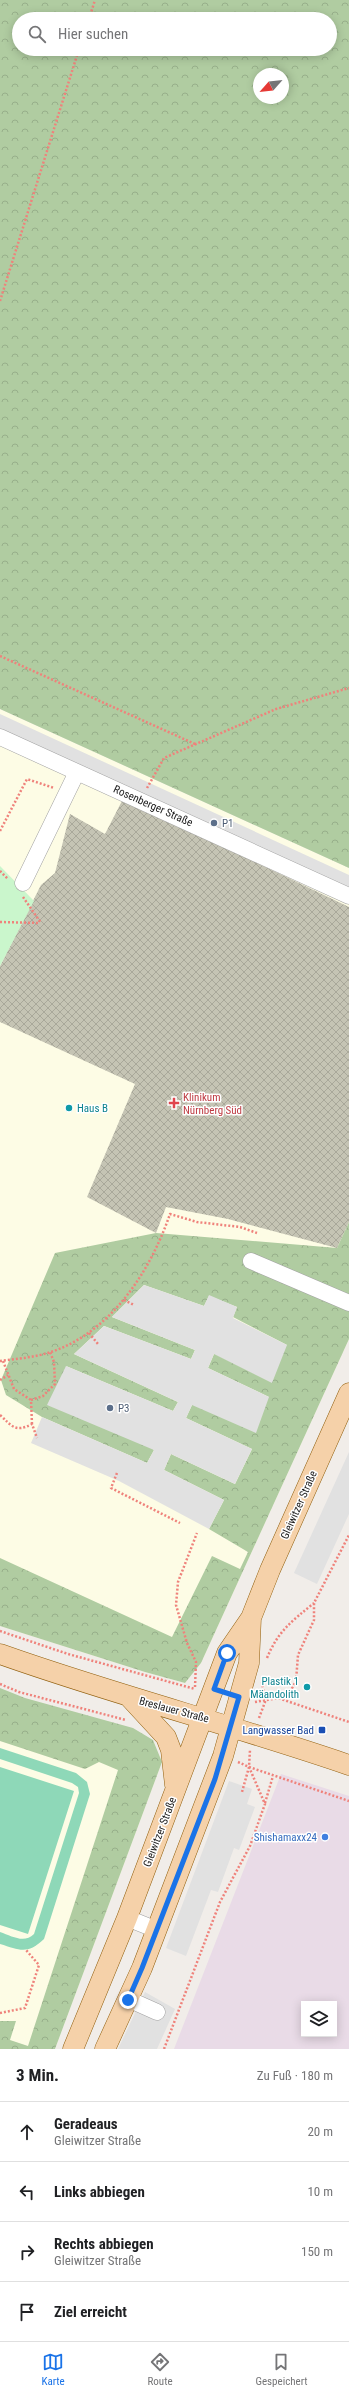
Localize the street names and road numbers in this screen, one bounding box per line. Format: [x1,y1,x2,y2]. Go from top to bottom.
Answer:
street label: Rosenberger Straße [111,783,195,829]
street label: Gleiwitzer Straße [278,1469,320,1541]
street label: Breslauer Straße [138,1694,210,1726]
street label: Gleiwitzer Straße [141,1795,179,1869]

